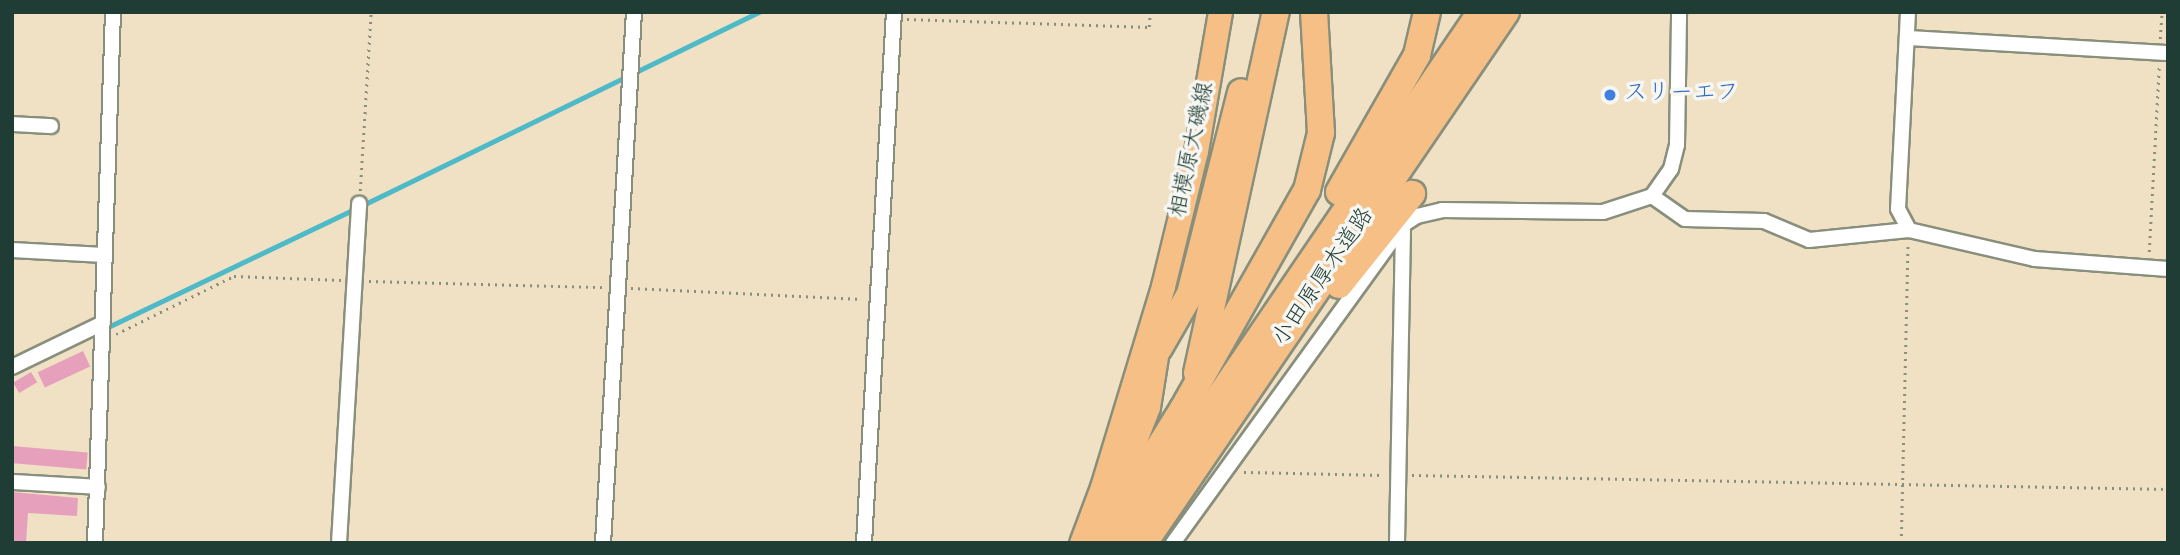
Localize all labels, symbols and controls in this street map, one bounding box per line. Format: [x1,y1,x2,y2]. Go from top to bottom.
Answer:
street label: 相模原大磯線 [1166,80,1222,220]
place label: スリーエフ [1624,81,1739,109]
marker: スリーエフ [1602,87,1618,103]
street label: 小田原厚木道路 [1269,204,1381,352]

